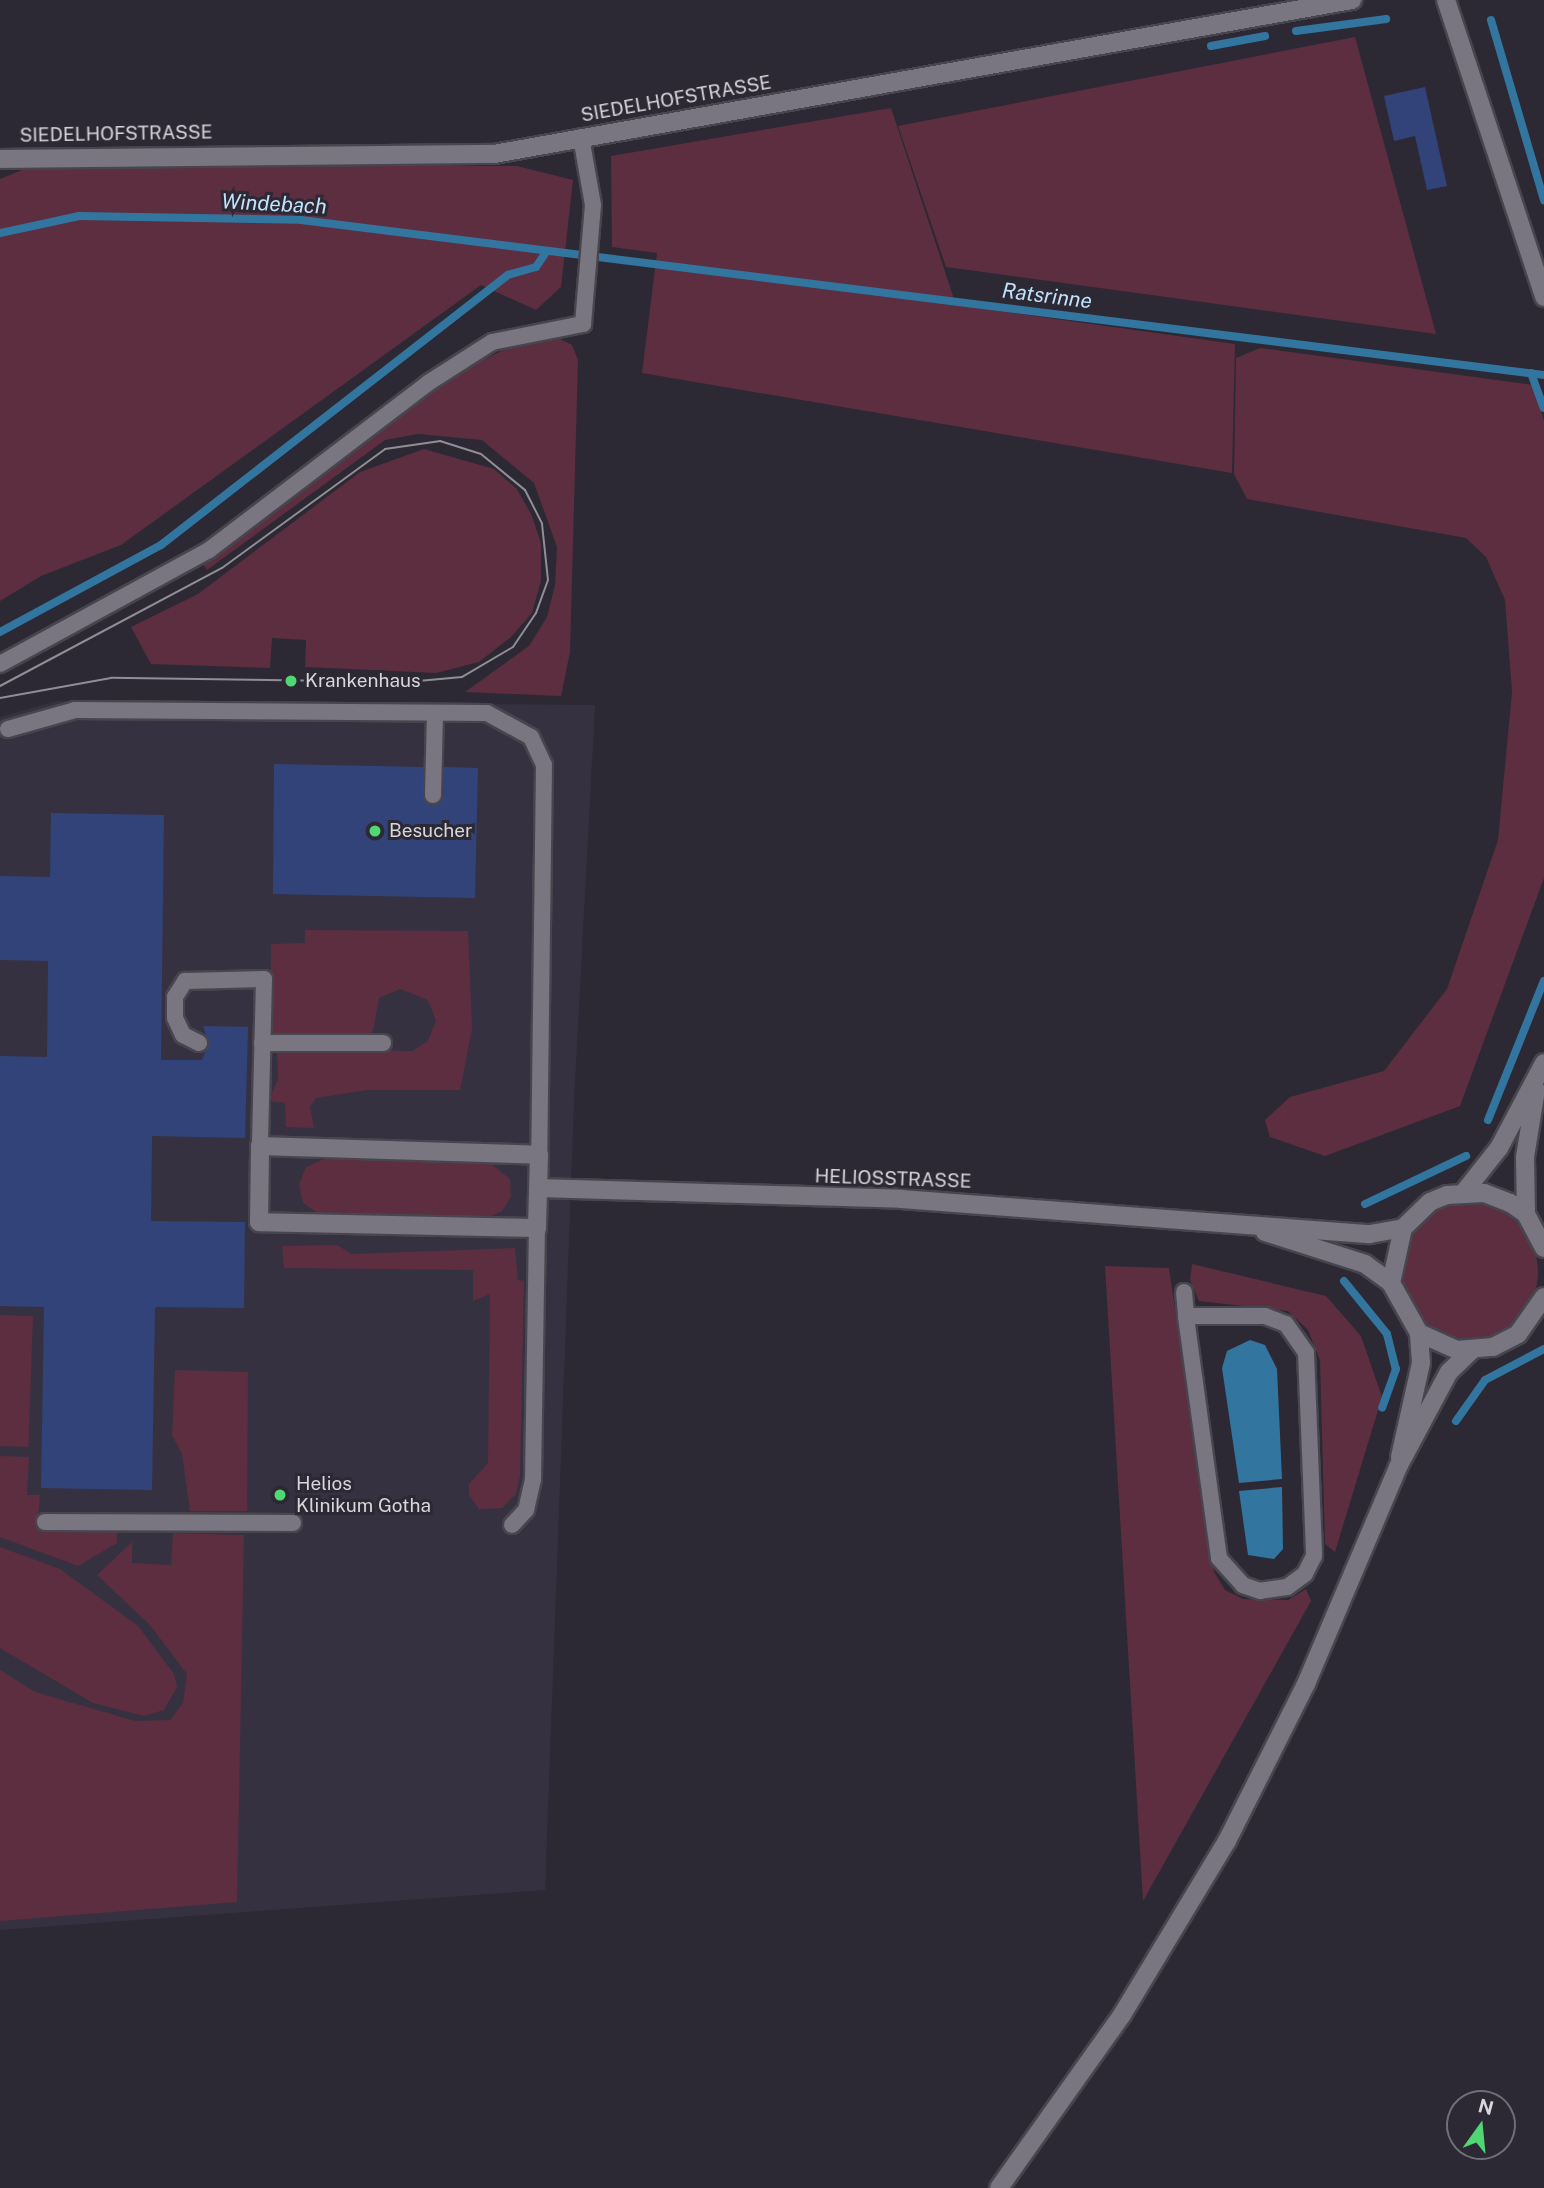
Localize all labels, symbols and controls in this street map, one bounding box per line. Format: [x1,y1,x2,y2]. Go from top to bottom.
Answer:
street label: SIEDELHOFSTRASSE [579,71,773,127]
street label: SIEDELHOFSTRASSE [19,121,213,147]
water label: Windebach [221,189,327,219]
water label: Ratsrinne [1001,278,1093,314]
place label: Krankenhaus [305,670,421,692]
marker: Krankenhaus [283,673,299,689]
place label: Besucher [389,820,472,842]
marker: Besucher [367,823,383,839]
street label: HELIOSSTRASSE [814,1165,972,1193]
place label: Helios Klinikum Gotha [296,1473,431,1517]
marker: Helios Klinikum Gotha [270,1485,290,1505]
north arrow [1446,2090,1516,2160]
text: N [1476,2094,1496,2119]

